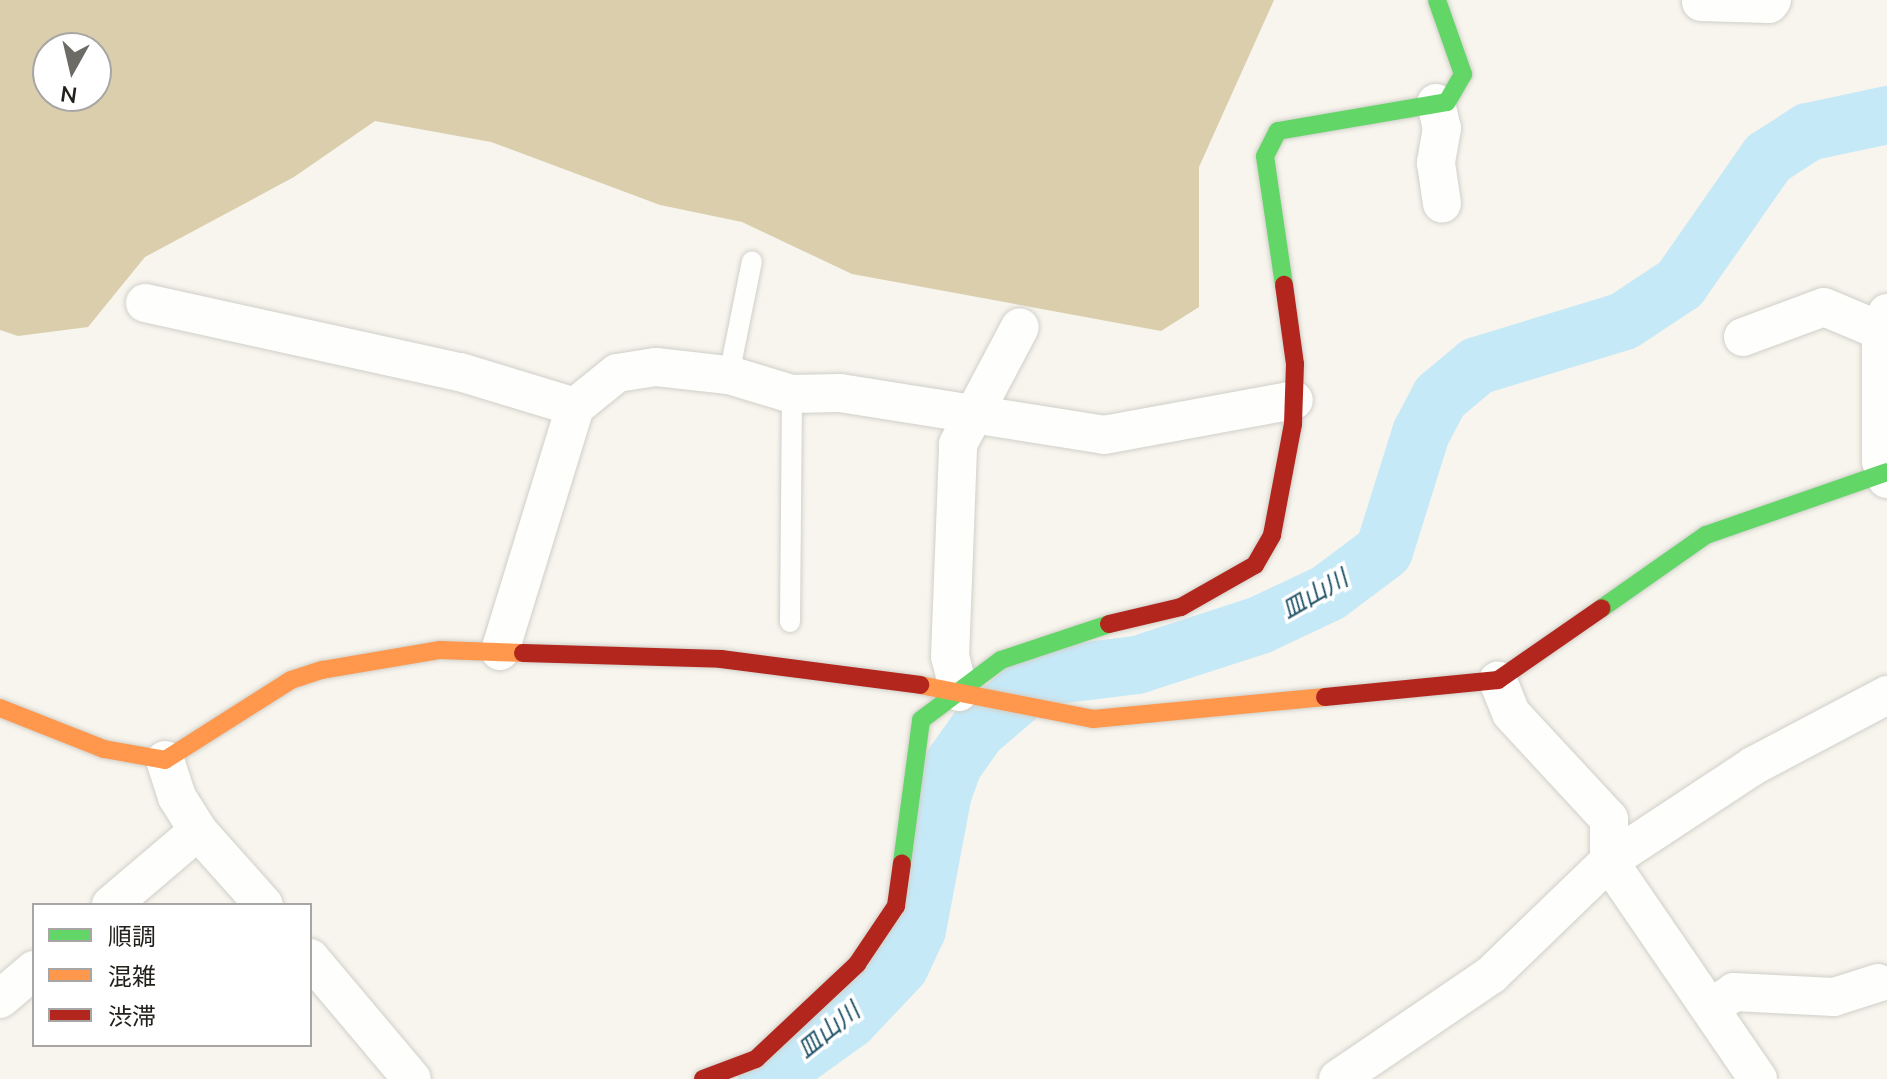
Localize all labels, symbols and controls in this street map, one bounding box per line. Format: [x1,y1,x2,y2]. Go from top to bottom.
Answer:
north arrow [32,32,112,112]
text: N [59,78,79,110]
water label: 皿山川 [1277,565,1353,625]
legend [32,903,312,1047]
text: 順調 [108,921,156,953]
text: 混雑 [108,961,156,993]
water label: 皿山川 [792,997,866,1065]
text: 渋滞 [108,1001,156,1033]

